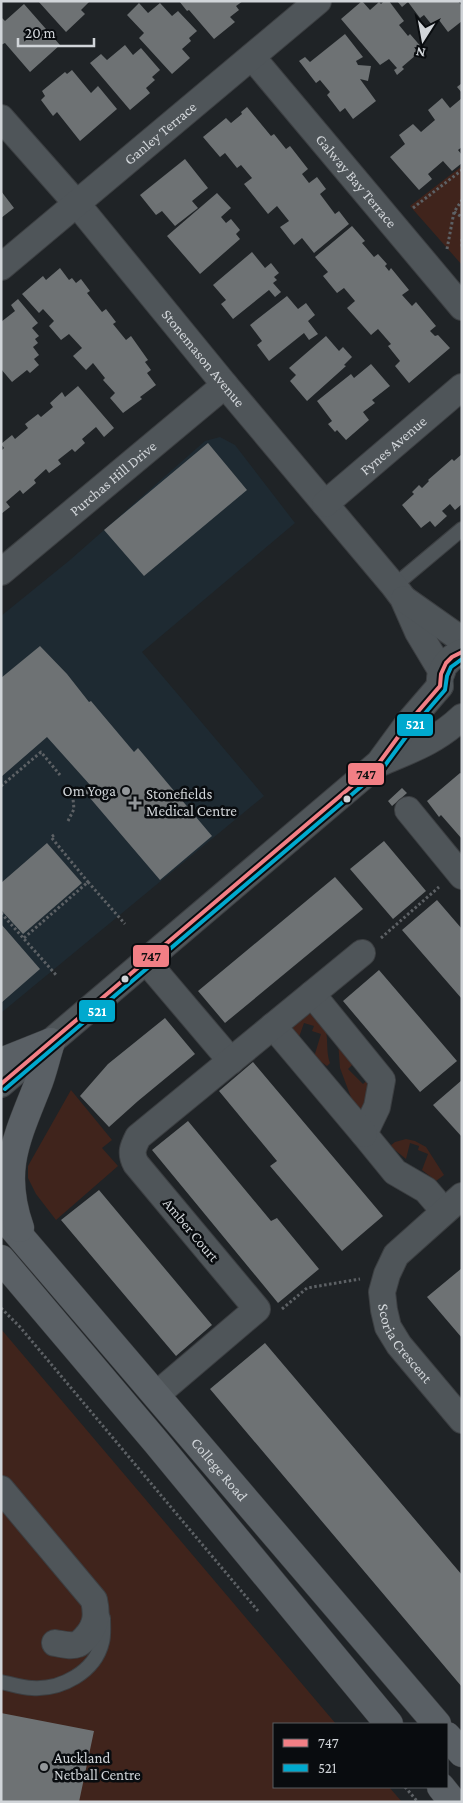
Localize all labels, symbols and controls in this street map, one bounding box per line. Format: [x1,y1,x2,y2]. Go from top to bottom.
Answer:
scale bar [18,15,94,47]
north arrow [398,15,448,65]
text: 20 m [25,25,56,41]
text: N [414,44,427,62]
street label: Ganley Terrace [121,98,200,168]
street label: Galway Bay Terrace [312,131,400,231]
street label: Stonemason Avenue [158,306,248,410]
street label: Fynes Avenue [357,413,430,478]
street label: Purchas Hill Drive [67,438,160,519]
line badge: 521 [396,713,434,737]
text: 521 [405,716,425,732]
line badge: 747 [347,762,385,786]
text: 747 [356,766,376,782]
place label: Om Yoga [63,783,116,800]
marker: Om Yoga [120,785,132,797]
place label: Stonefields Medical Centre [146,786,237,819]
unlabelled marker [342,794,352,804]
marker: Stonefields Medical Centre [128,796,142,810]
line badge: 747 [132,944,170,968]
text: 747 [141,948,161,964]
unlabelled marker [120,974,130,984]
line badge: 521 [78,999,116,1023]
text: 521 [87,1003,107,1019]
street label: Amber Court [160,1195,223,1266]
street label: Scoria Crescent [375,1303,436,1387]
street label: College Road [188,1435,251,1504]
legend [273,1723,448,1788]
text: 747 [318,1735,339,1751]
place label: Auckland Netball Centre [54,1750,141,1783]
text: 521 [318,1760,337,1776]
marker: Auckland Netball Centre [38,1761,50,1773]

